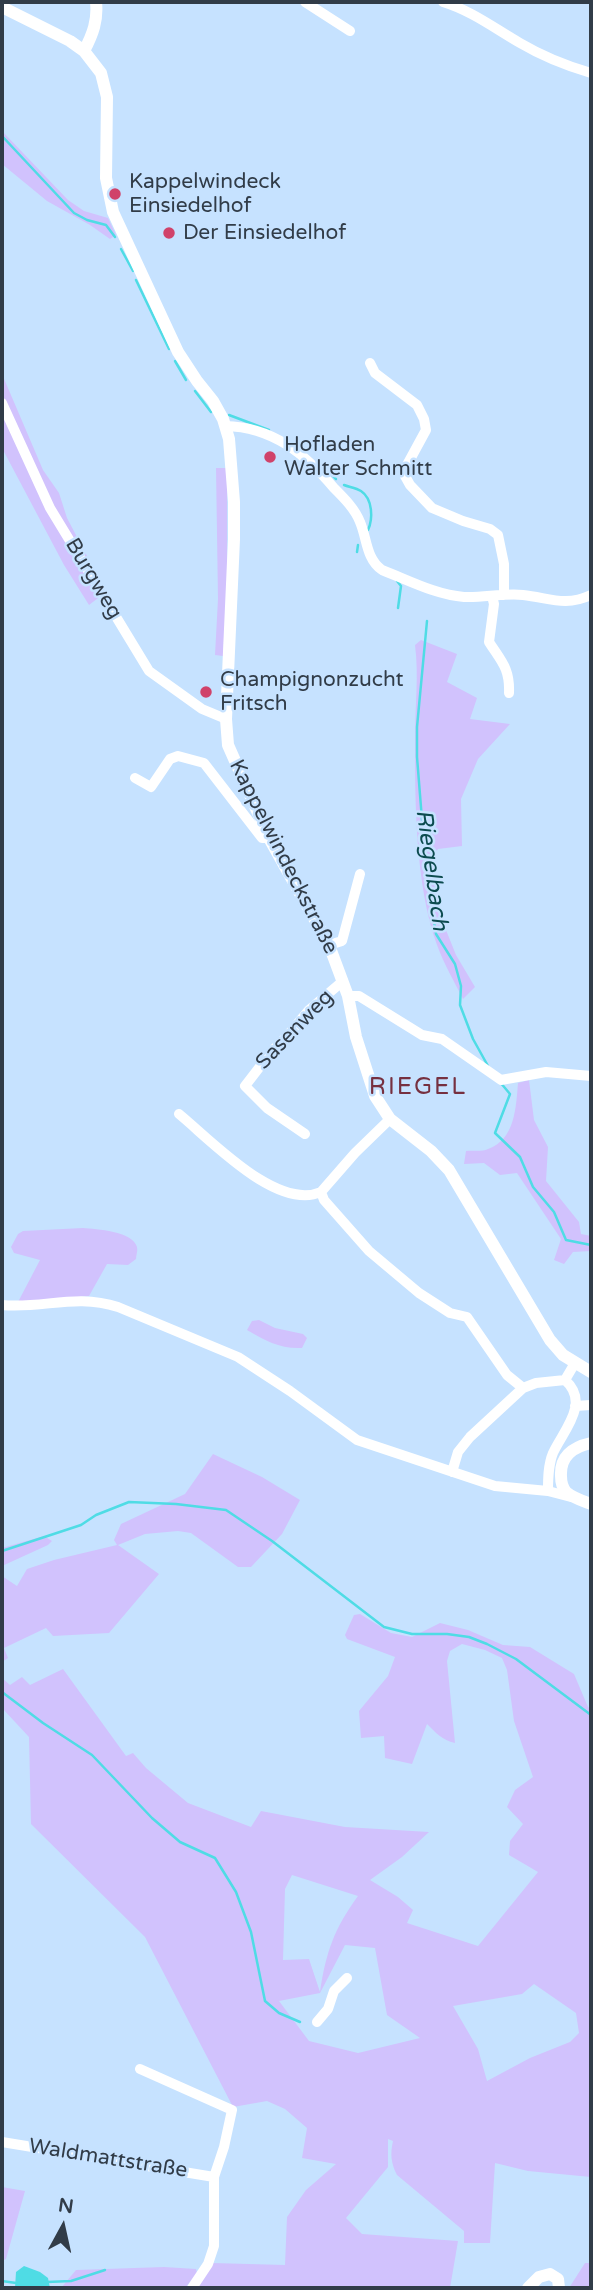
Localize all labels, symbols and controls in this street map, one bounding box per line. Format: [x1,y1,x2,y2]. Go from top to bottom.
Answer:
place label: Kappelwindeck Einsiedelhof [129,169,281,219]
marker: Kappelwindeck Einsiedelhof [107,186,123,202]
place label: Der Einsiedelhof [183,220,346,246]
marker: Der Einsiedelhof [161,225,177,241]
place label: Hofladen Walter Schmitt [284,432,432,482]
marker: Hofladen Walter Schmitt [262,449,278,465]
street label: Burgweg [59,534,127,624]
place label: Champignonzucht Fritsch [220,667,404,717]
marker: Champignonzucht Fritsch [198,684,214,700]
street label: Kappelwindeckstraße [223,756,343,958]
water label: Riegelbach [409,808,453,932]
street label: Sasenweg [251,985,339,1075]
district label: RIEGEL [370,1074,466,1102]
street label: Waldmattstraße [27,2134,189,2184]
north arrow [28,2192,98,2262]
text: N [57,2194,75,2218]

